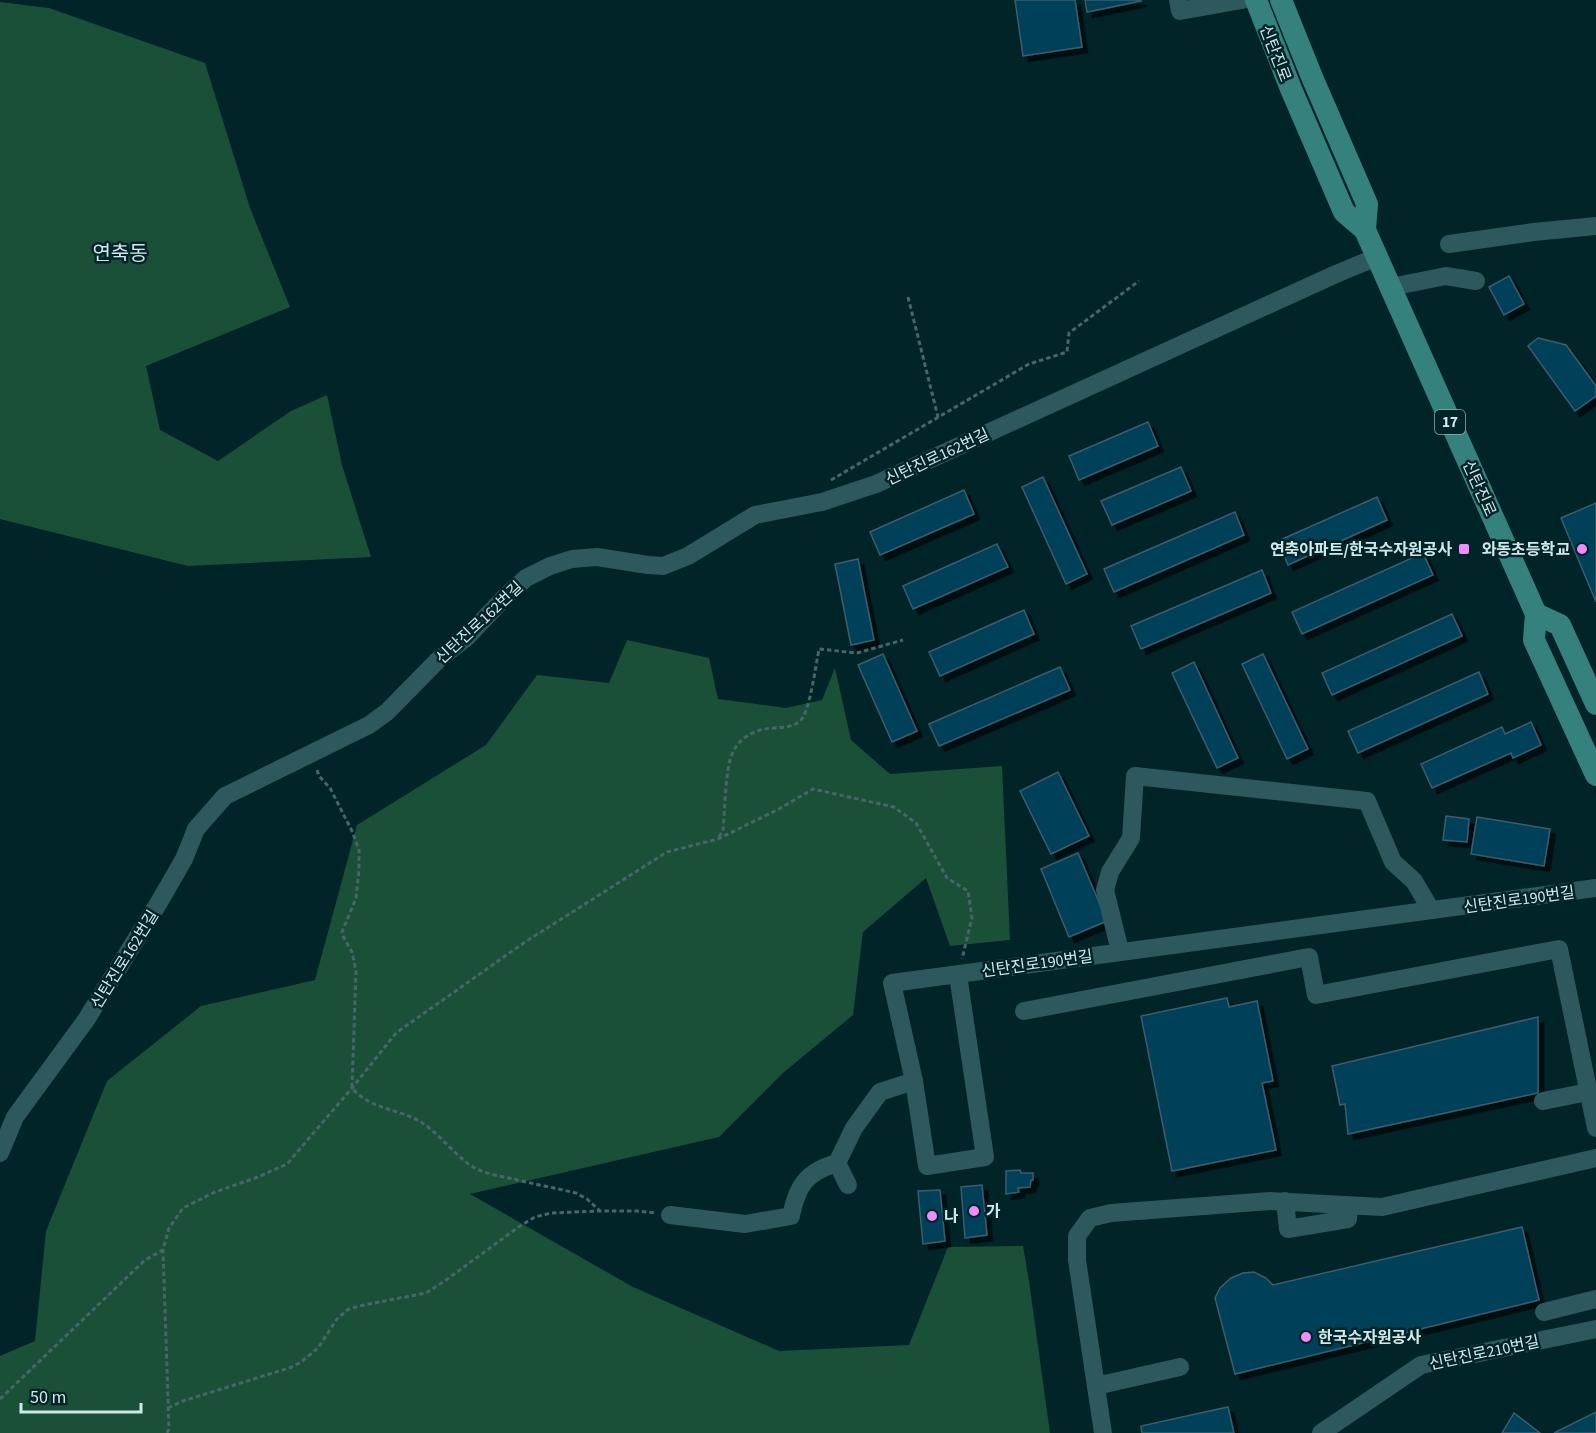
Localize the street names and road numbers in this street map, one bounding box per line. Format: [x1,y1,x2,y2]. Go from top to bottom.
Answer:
street label: 신탄진로 [1254,22,1296,85]
road number: 17 [1435,410,1465,434]
street label: 신탄진로162번길 [882,423,993,491]
street label: 신탄진로 [1457,457,1501,520]
street label: 신탄진로162번길 [431,576,528,669]
street label: 신탄진로190번길 [1462,881,1576,919]
street label: 신탄진로162번길 [86,906,164,1013]
street label: 신탄진로190번길 [980,945,1094,983]
street label: 신탄진로210번길 [1427,1331,1541,1375]

